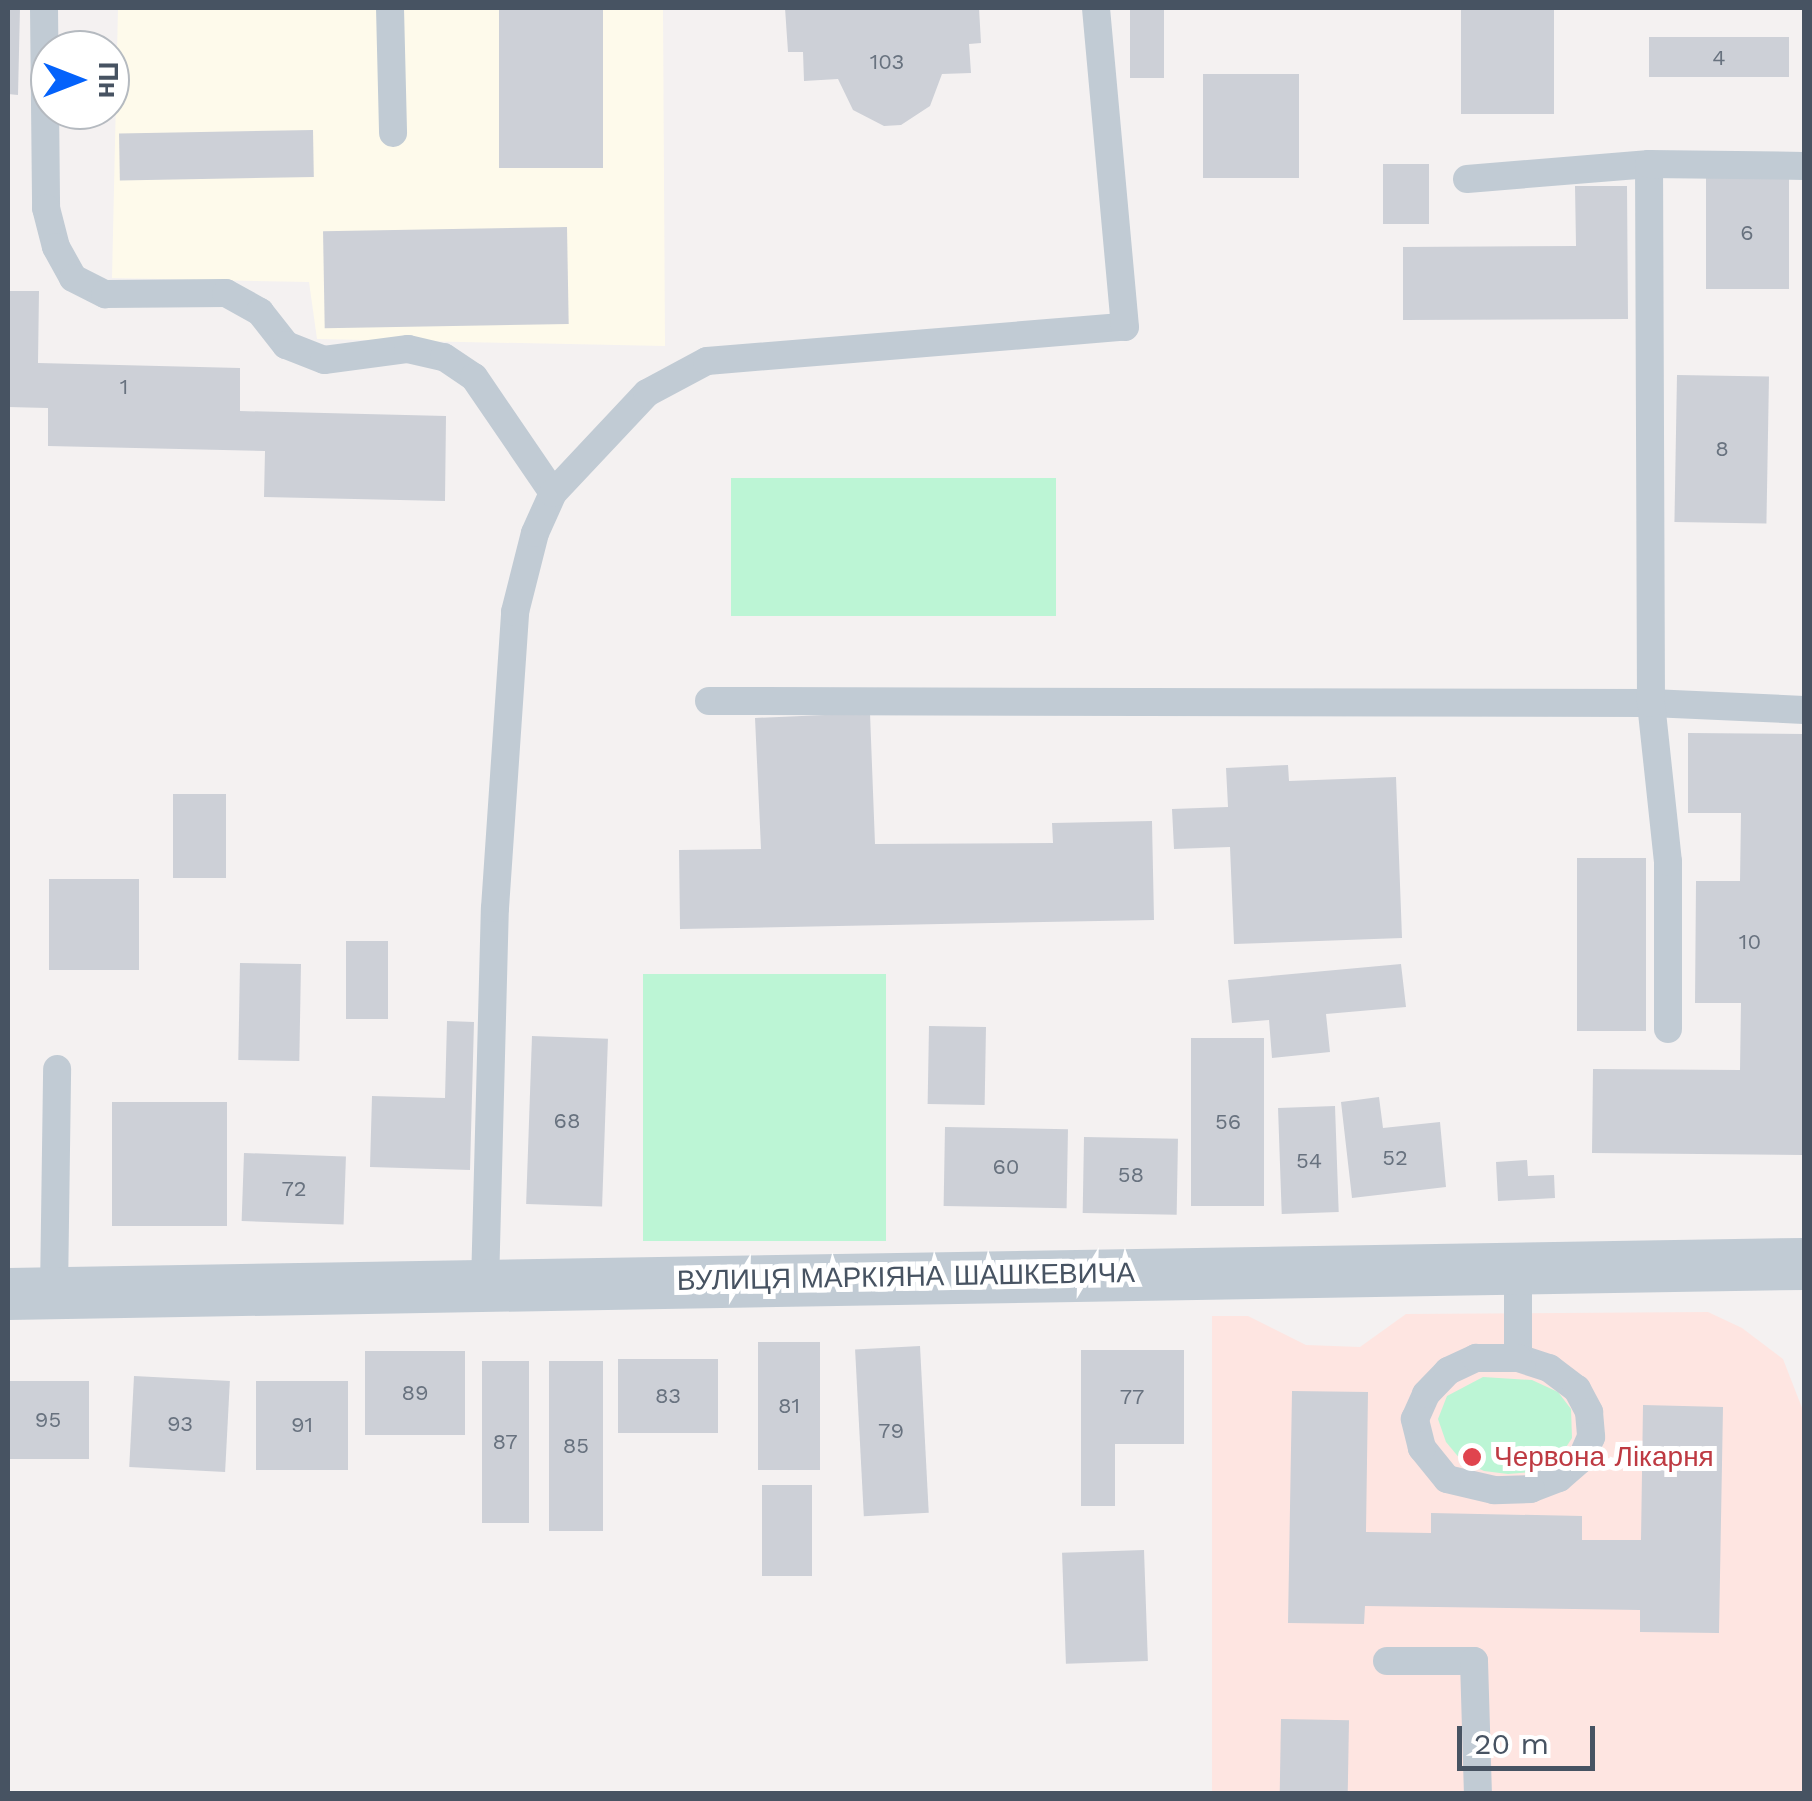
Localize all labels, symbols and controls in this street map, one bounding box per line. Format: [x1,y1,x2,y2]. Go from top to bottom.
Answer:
north arrow [30,30,130,130]
house number: 4 [1712,45,1726,71]
house number: 103 [870,49,904,75]
text: Пн [92,61,125,99]
house number: 6 [1740,220,1754,246]
house number: 1 [120,374,128,400]
house number: 8 [1715,436,1729,462]
house number: 10 [1739,929,1761,955]
house number: 68 [554,1108,580,1134]
house number: 56 [1215,1109,1241,1135]
house number: 52 [1382,1145,1408,1171]
house number: 54 [1296,1148,1322,1174]
house number: 60 [992,1154,1020,1180]
house number: 58 [1118,1162,1144,1188]
house number: 72 [281,1176,307,1202]
street label: ВУЛИЦЯ МАРКІЯНА ШАШКЕВИЧА [677,1256,1135,1298]
house number: 89 [401,1380,429,1406]
house number: 83 [655,1383,681,1409]
house number: 77 [1120,1384,1144,1410]
house number: 81 [778,1393,800,1419]
house number: 95 [35,1407,61,1433]
house number: 93 [167,1411,193,1437]
house number: 91 [291,1412,313,1438]
house number: 79 [878,1418,904,1444]
house number: 87 [492,1429,518,1455]
house number: 85 [563,1433,589,1459]
place label: Червона Лікарня [1494,1440,1714,1474]
marker: Червона Лікарня [1459,1444,1485,1470]
scale bar [1462,1706,1600,1768]
text: 20 m [1474,1726,1549,1761]

